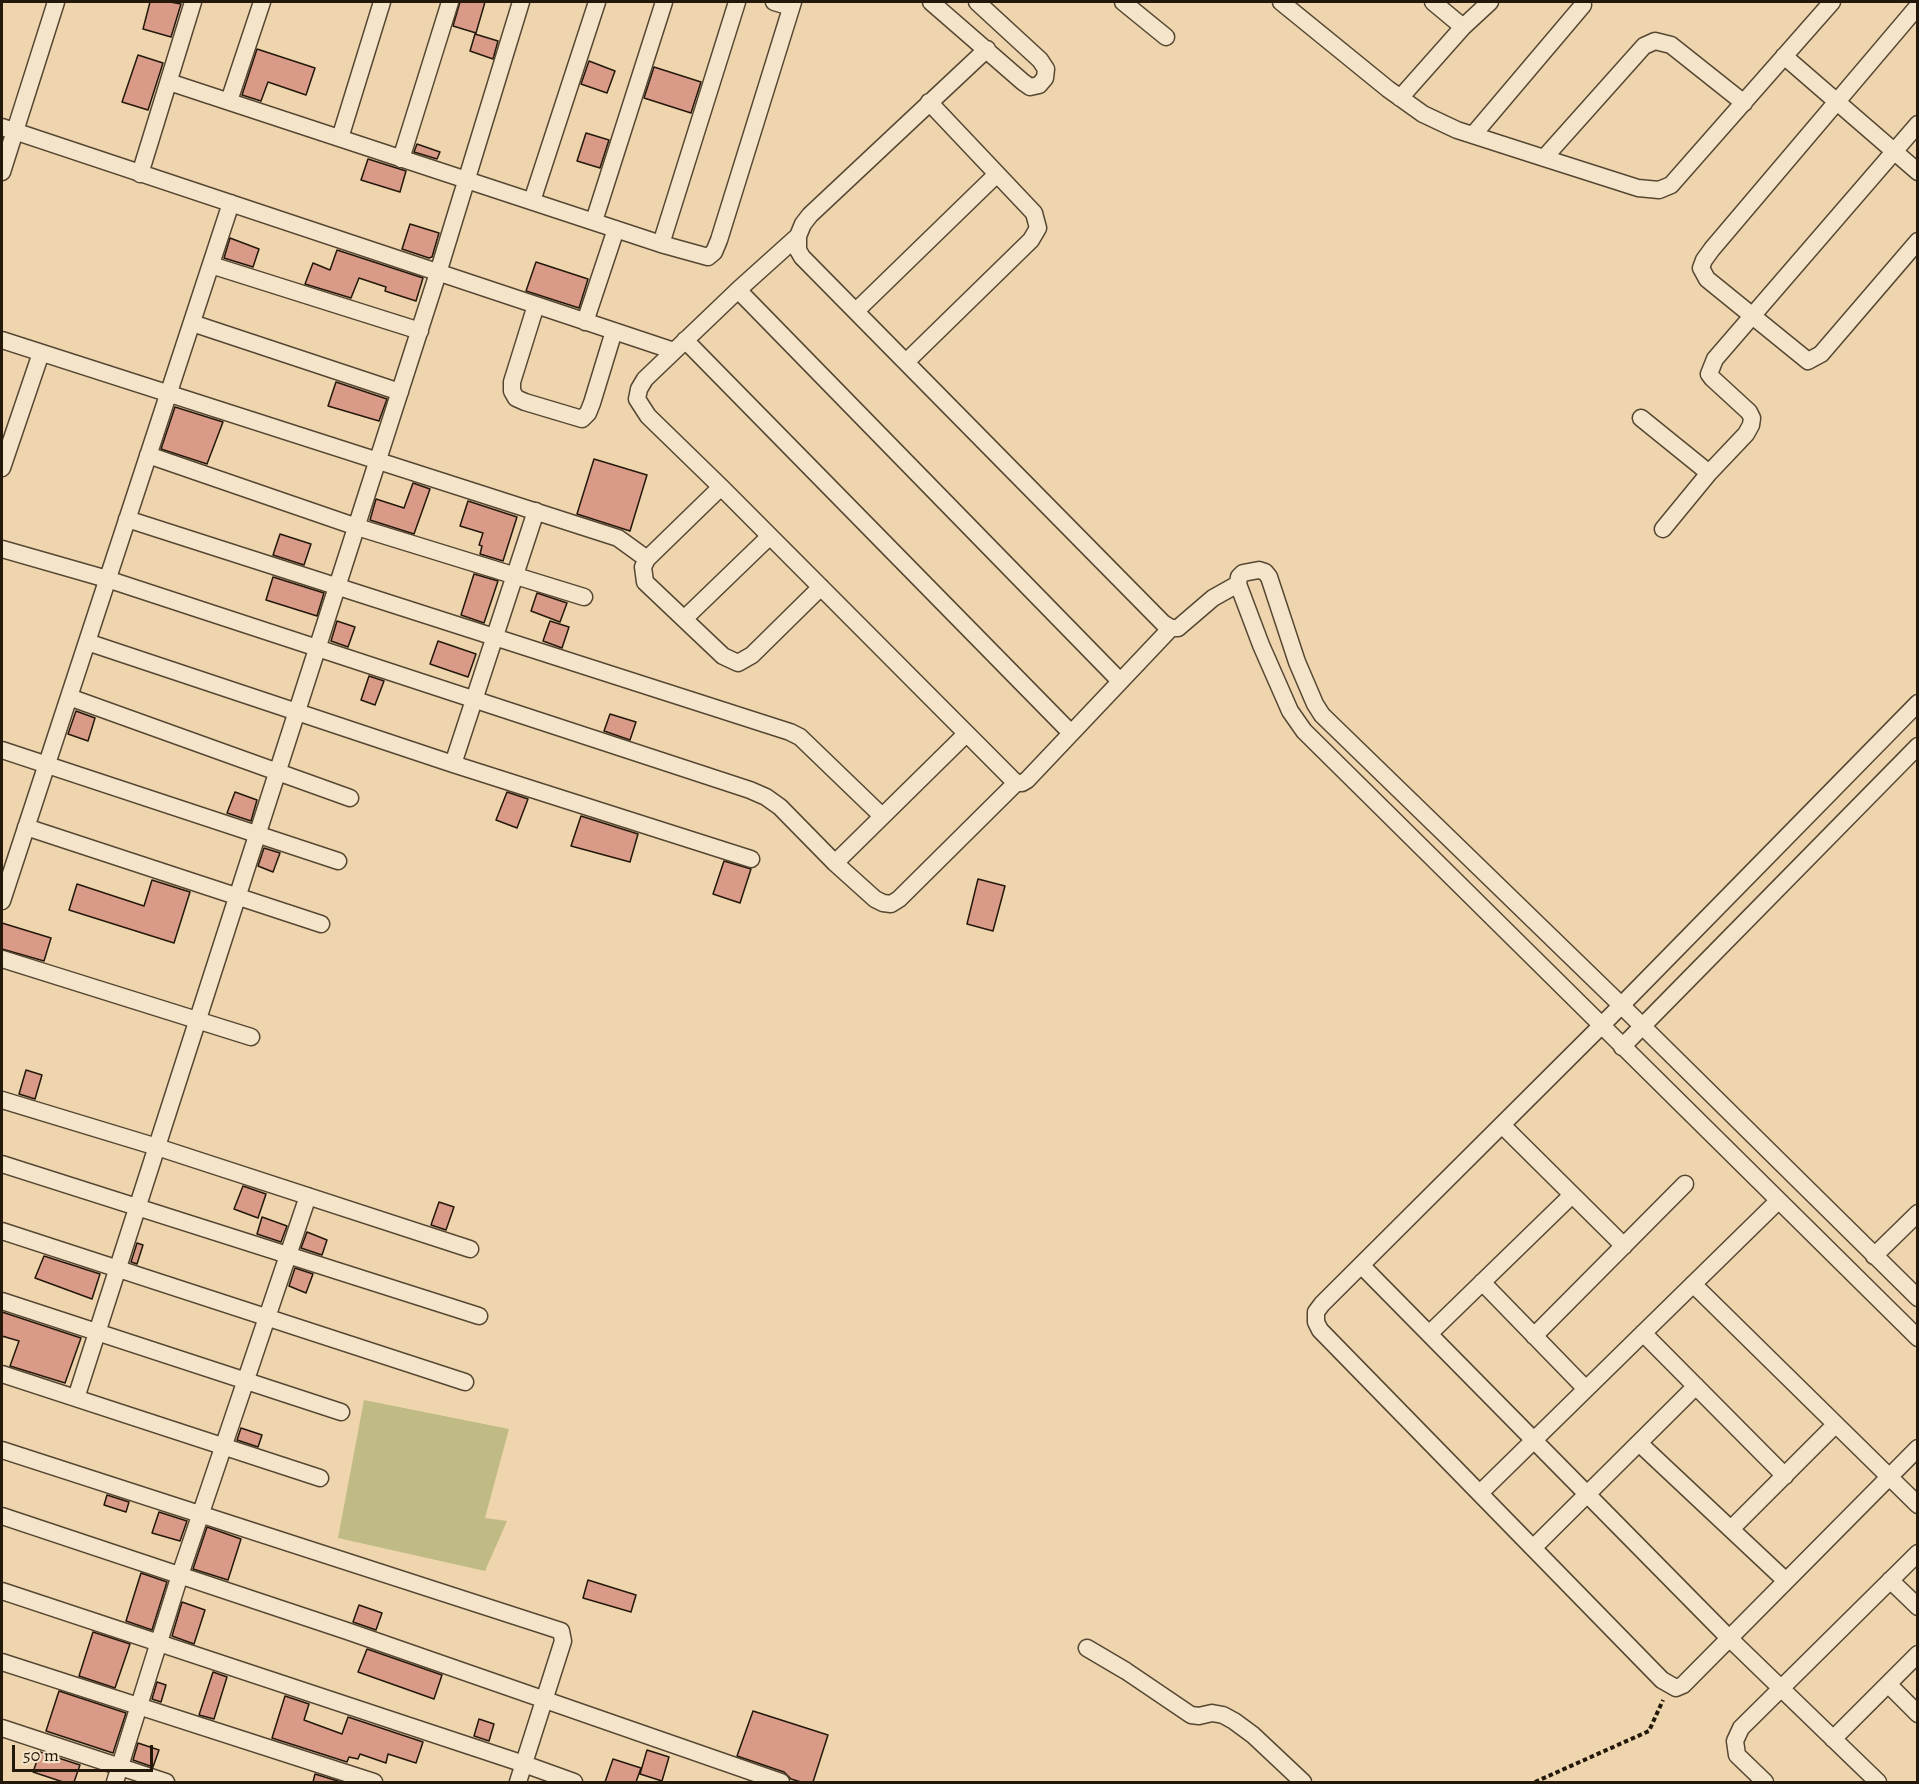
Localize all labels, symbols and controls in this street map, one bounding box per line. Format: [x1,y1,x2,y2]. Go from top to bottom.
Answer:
scale bar [15,1733,156,1771]
text: 50 m [23,1743,59,1767]

